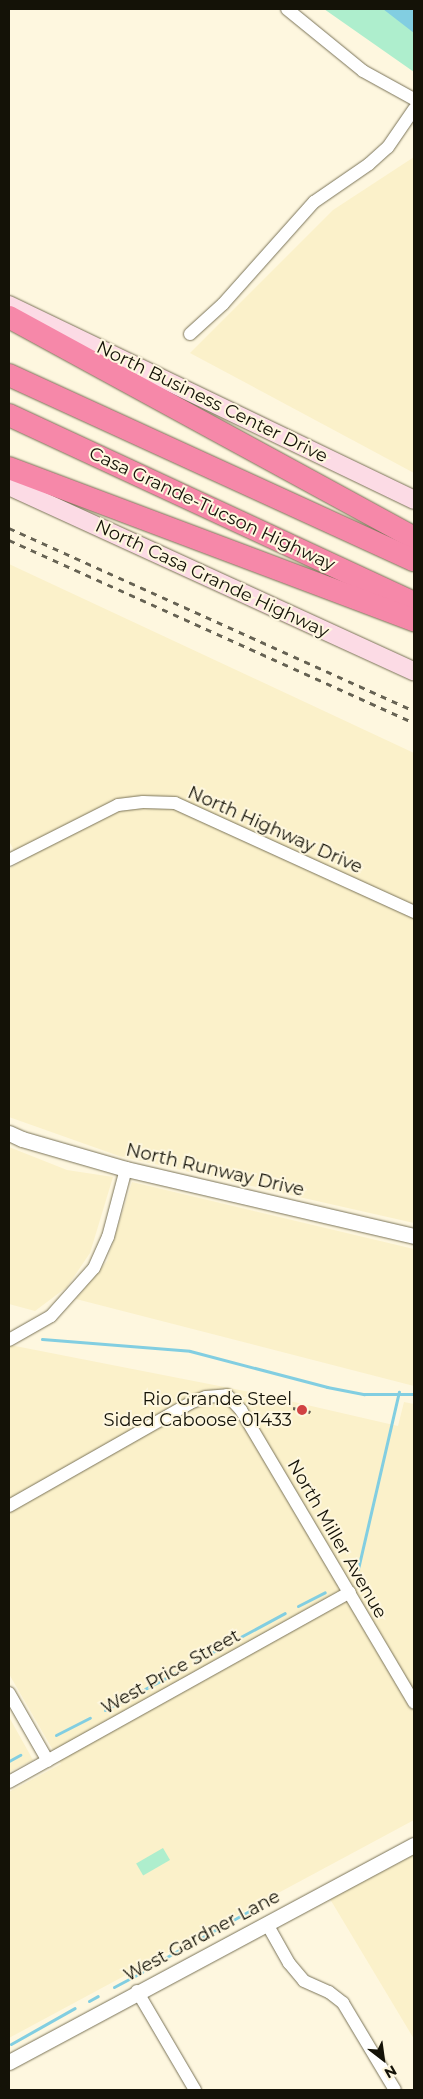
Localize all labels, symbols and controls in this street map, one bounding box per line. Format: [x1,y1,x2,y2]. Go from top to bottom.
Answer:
street label: North Business Center Drive [93,337,331,467]
street label: Casa Grande-Tucson Highway [86,442,338,576]
street label: North Casa Grande Highway [92,515,332,643]
street label: North Highway Drive [184,782,366,878]
street label: North Runway Drive [124,1139,306,1201]
place label: Rio Grande Steel Sided Caboose 01433 [103,1389,292,1432]
marker: Rio Grande Steel Sided Caboose 01433 [296,1404,308,1416]
street label: North Miller Avenue [283,1456,391,1622]
street label: West Price Street [98,1625,244,1719]
street label: West Gardner Lane [120,1886,284,1986]
north arrow [358,2034,408,2084]
text: N [381,2061,400,2083]

